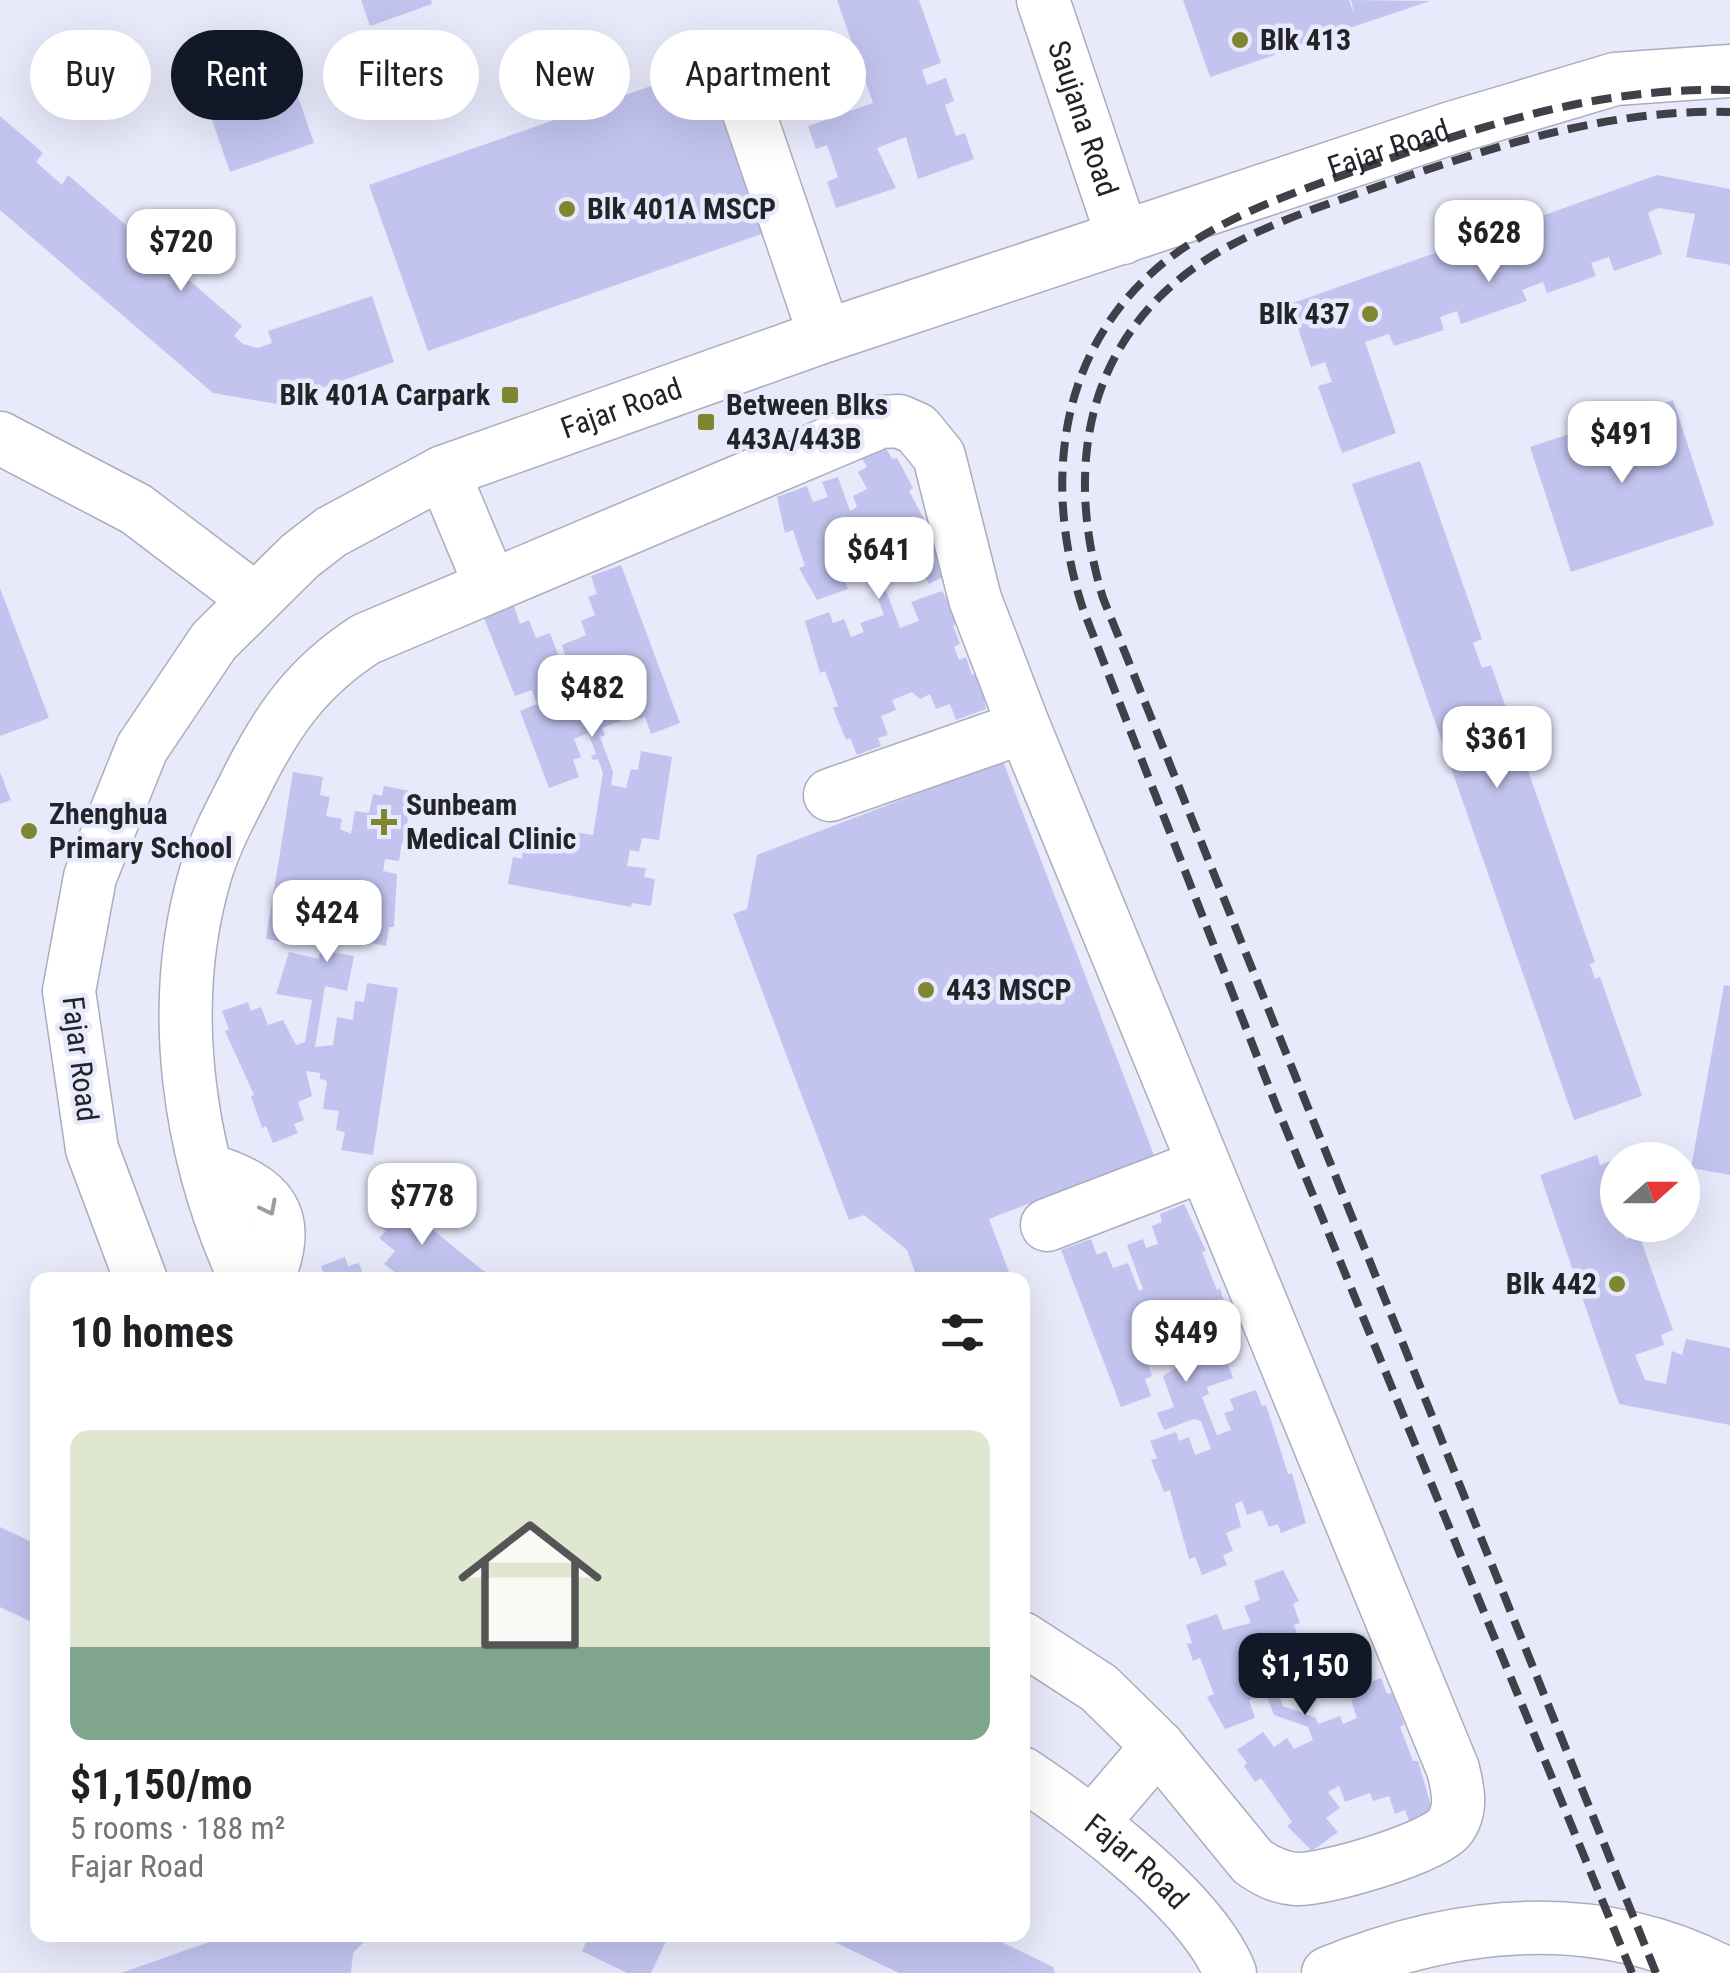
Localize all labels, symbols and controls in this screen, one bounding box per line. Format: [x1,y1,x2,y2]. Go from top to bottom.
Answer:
place label: Blk 413 [1260,22,1351,57]
marker: Blk 413 [1229,29,1251,51]
chip: Buy [30,30,151,120]
chip: Rent [171,30,303,120]
chip: Filters [323,30,479,120]
chip: New [499,30,630,120]
chip: Apartment [650,30,866,120]
street label: Saujana Road [1041,36,1126,201]
street label: Fajar Road [1323,112,1454,185]
place label: Blk 401A MSCP [587,191,776,226]
marker: Blk 401A MSCP [556,198,578,220]
pin: $628 [1430,200,1548,285]
pin: $720 [122,209,240,294]
text: $628 [1457,213,1521,251]
text: $720 [149,222,213,260]
place label: Blk 437 [1259,296,1350,331]
marker: Blk 437 [1359,303,1381,325]
street label: Fajar Road [556,370,686,446]
place label: Blk 401A Carpark [280,377,491,412]
marker: Blk 401A Carpark [499,384,521,406]
place label: Between Blks 443A/443B [726,387,888,456]
pin: $491 [1563,401,1681,486]
marker: Between Blks 443A/443B [695,411,717,433]
text: $491 [1590,414,1654,452]
pin: $641 [820,517,938,602]
text: $641 [847,530,911,568]
pin: $482 [533,655,651,740]
text: $482 [560,668,624,706]
pin: $361 [1438,706,1556,791]
text: $361 [1465,719,1529,757]
place label: Sunbeam Medical Clinic [406,787,576,856]
place label: Zhenghua Primary School [49,796,233,865]
marker: Sunbeam Medical Clinic [371,809,397,835]
marker: Zhenghua Primary School [18,820,40,842]
pin: $424 [268,880,386,965]
text: $424 [295,893,359,931]
place label: 443 MSCP [946,972,1071,1007]
marker: 443 MSCP [915,979,937,1001]
street label: Fajar Road [55,994,106,1123]
north arrow [1600,1142,1700,1242]
map controls [1600,1142,1700,1242]
pin: $778 [363,1163,481,1248]
text: $778 [390,1176,454,1214]
one-way arrow [257,1198,277,1216]
place label: Blk 442 [1506,1266,1597,1301]
marker: Blk 442 [1606,1273,1628,1295]
pin: $449 [1127,1300,1245,1385]
icon: filters [935,1305,990,1360]
text: 10 homes [70,1308,234,1357]
text: $449 [1154,1313,1218,1351]
icon: home [440,1495,620,1675]
pin: $1,150 [1224,1633,1386,1718]
text: $1,150 [1261,1646,1349,1684]
text: $1,150/mo [70,1760,252,1809]
street label: Fajar Road [1078,1806,1196,1916]
text: 5 rooms · 188 m² [70,1809,285,1847]
text: Fajar Road [70,1847,204,1885]

